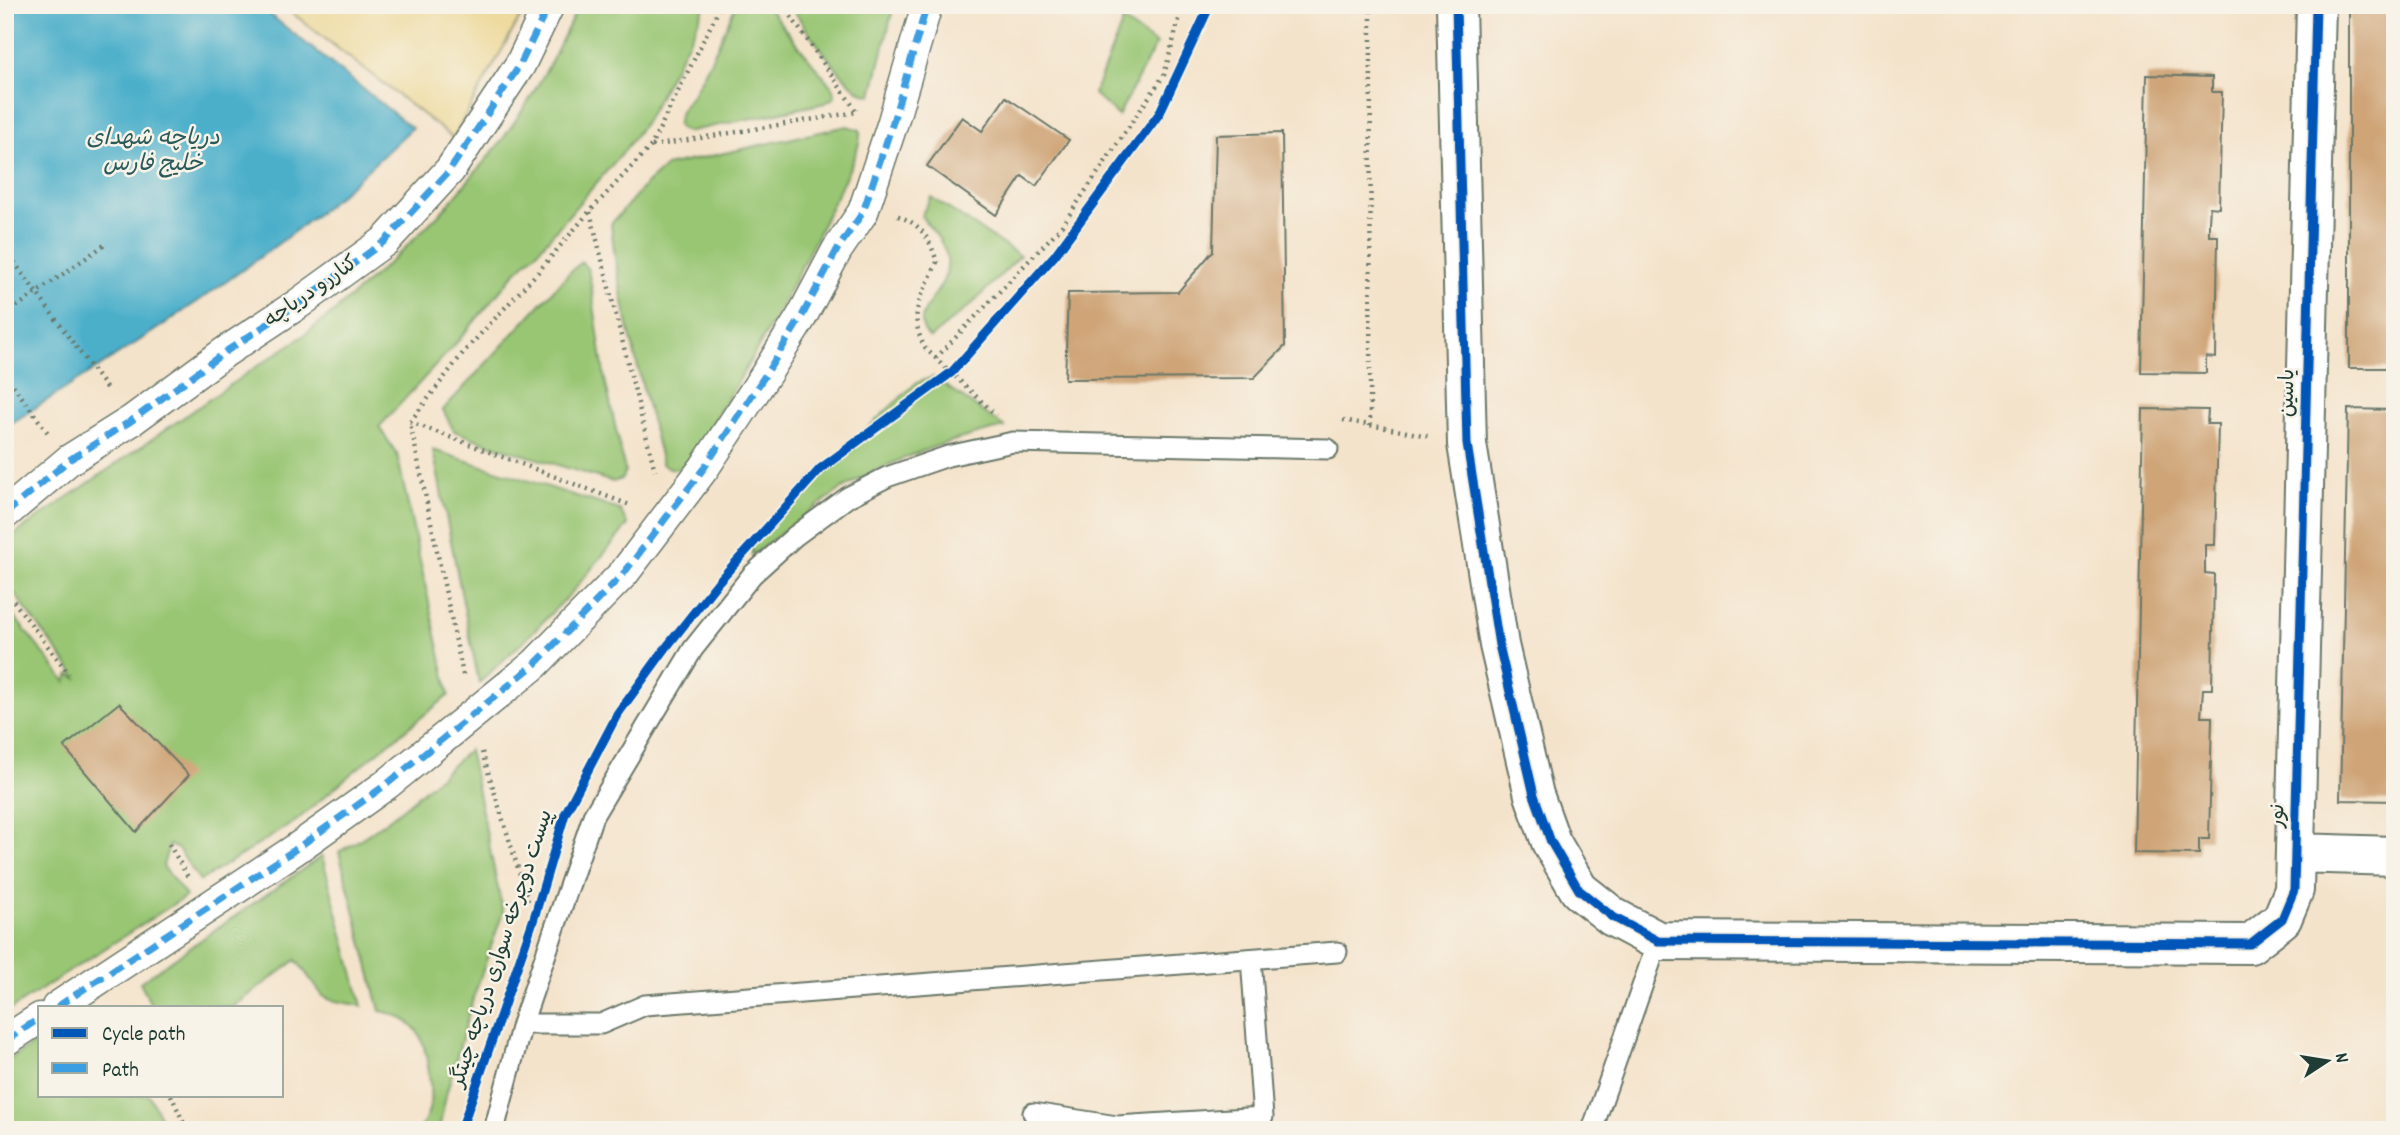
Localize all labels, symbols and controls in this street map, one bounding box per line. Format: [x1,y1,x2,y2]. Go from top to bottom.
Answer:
water label: دریاچه شهدای خلیج فارس [86,123,220,182]
street label: کناررو دریاچه [259,249,365,337]
street label: یاسین [2274,368,2304,418]
street label: نور [2264,803,2294,830]
street label: پیست دوچرخه سواری دریاچه چیتگر [443,806,562,1094]
legend [38,1006,284,1096]
text: Cycle path [102,1021,185,1051]
north arrow [2292,1026,2362,1096]
text: N [2326,1051,2354,1066]
text: Path [102,1057,139,1087]

